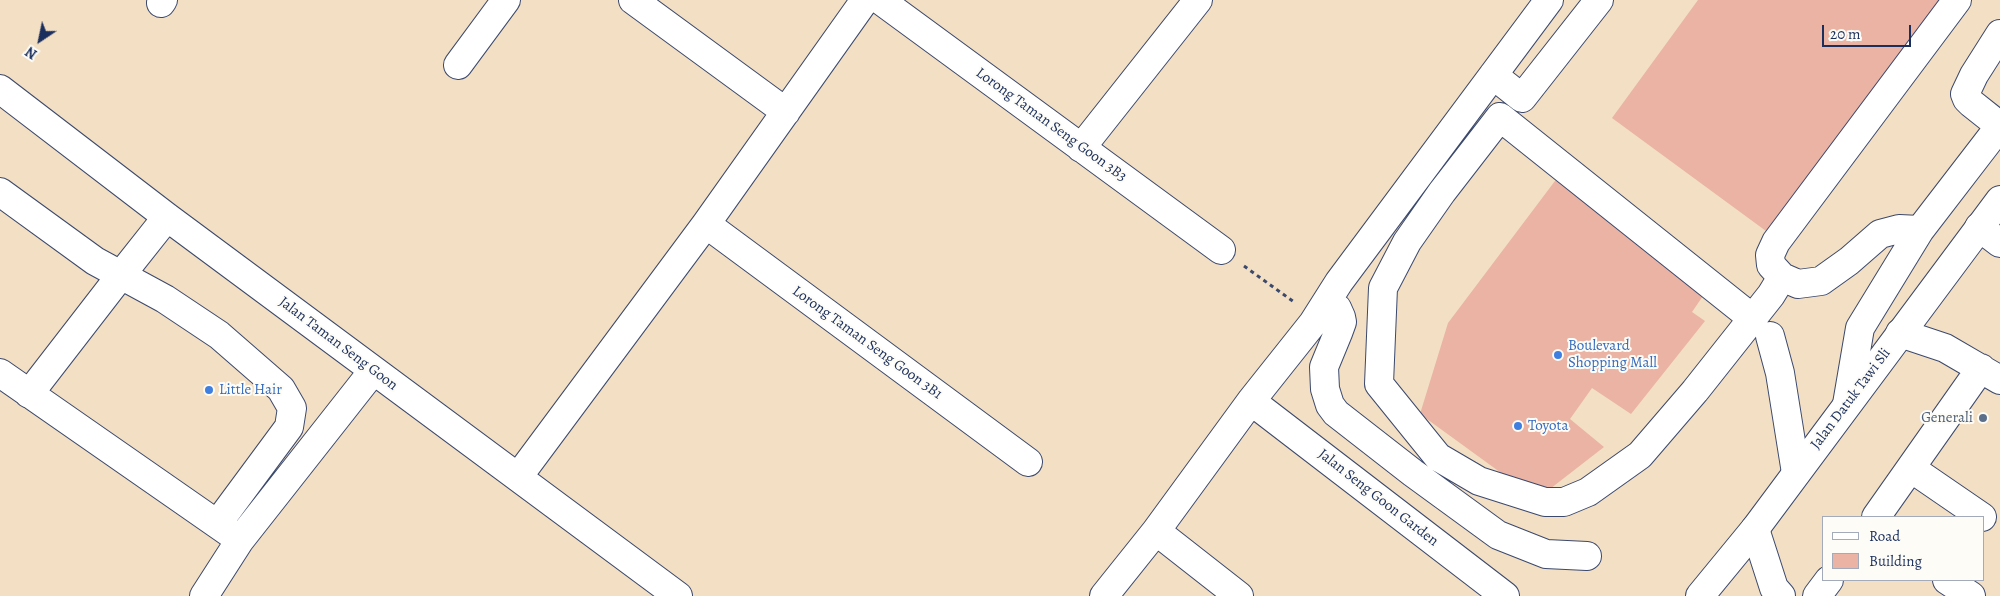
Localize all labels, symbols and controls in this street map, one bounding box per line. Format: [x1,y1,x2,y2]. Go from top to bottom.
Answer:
north arrow [15,15,65,65]
scale bar [1825,15,1914,47]
text: 20 m [1830,24,1861,44]
text: N [22,42,41,64]
street label: Lorong Taman Seng Goon 3B3 [972,64,1130,186]
street label: Lorong Taman Seng Goon 3B1 [788,282,946,404]
street label: Jalan Taman Seng Goon [275,293,401,395]
place label: Boulevard Shopping Mall [1568,337,1657,372]
street label: Jalan Datuk Tawi Sli [1807,345,1895,453]
marker: Boulevard Shopping Mall [1552,349,1564,361]
place label: Little Hair [219,381,282,399]
marker: Little Hair [203,384,215,396]
place label: Generali [1921,409,1973,427]
marker: Generali [1977,412,1989,424]
place label: Toyota [1528,417,1568,435]
marker: Toyota [1512,420,1524,432]
street label: Jalan Seng Goon Garden [1314,445,1442,551]
legend [1822,516,1985,581]
text: Road [1869,526,1900,546]
text: Building [1869,551,1922,571]

